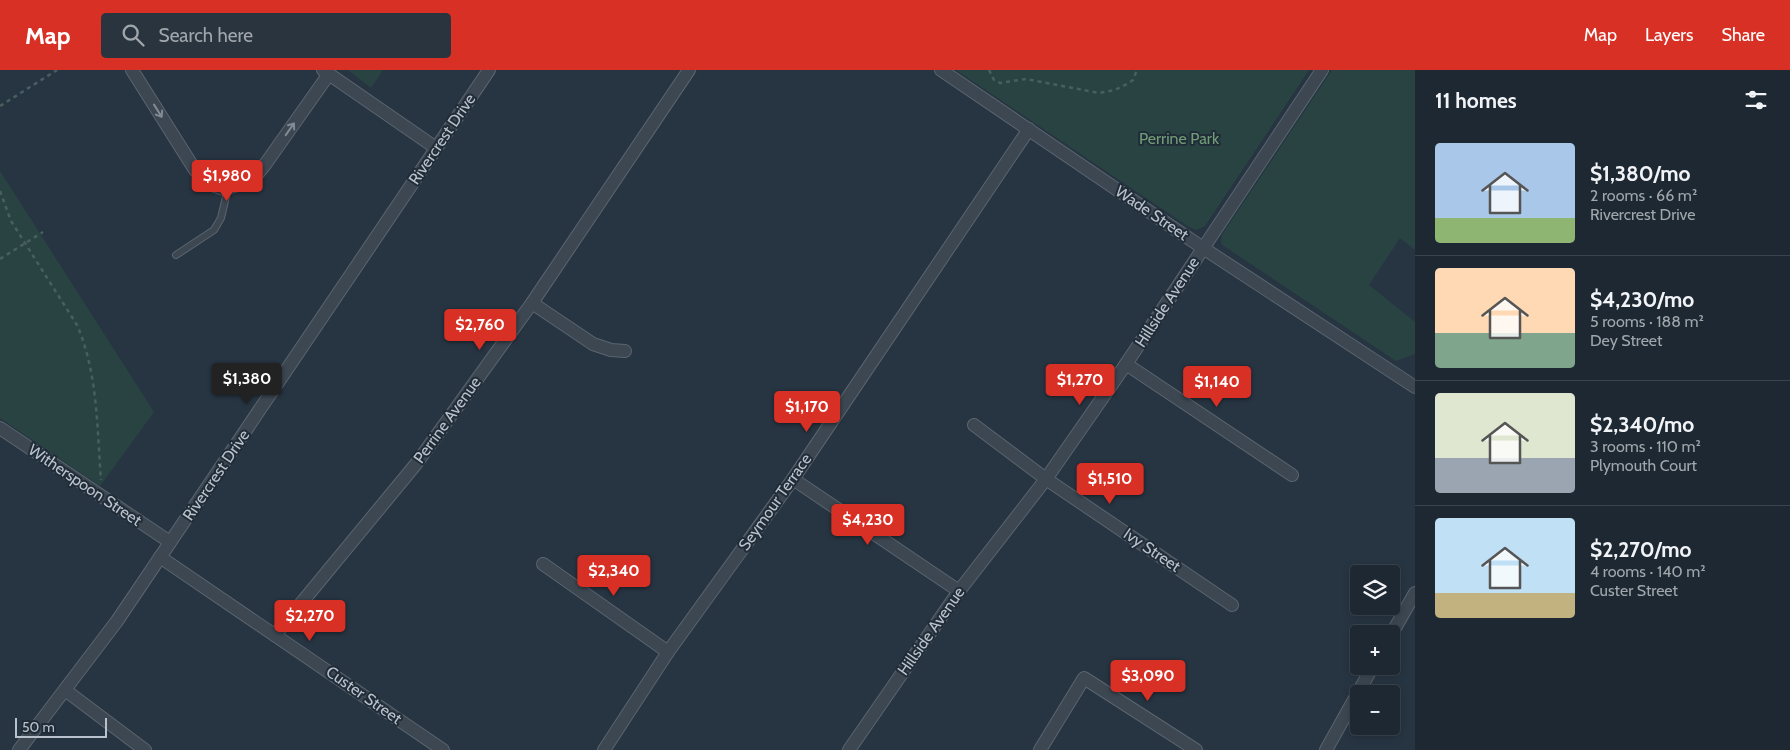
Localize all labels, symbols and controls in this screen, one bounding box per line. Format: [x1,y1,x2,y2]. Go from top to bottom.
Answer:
search box [101,13,451,58]
text: Map [25,21,71,50]
icon: search [119,21,147,49]
text: Search here [159,24,253,47]
text: Map [1584,24,1617,46]
text: Layers [1645,24,1694,46]
text: Share [1722,24,1765,46]
icon: filters [1742,86,1770,114]
text: 11 homes [1435,88,1517,113]
street label: Rivercrest Drive [405,90,479,188]
one-way arrow [154,104,164,118]
one-way arrow [285,122,295,136]
park label: Perrine Park [1139,129,1220,148]
pin: $1,980 [186,160,268,202]
text: $1,380/mo [1590,161,1691,186]
icon: home [1475,163,1535,223]
text: $1,980 [203,166,251,185]
street label: Wade Street [1112,182,1193,245]
text: 2 rooms · 66 m² [1590,186,1697,205]
text: Rivercrest Drive [1590,205,1696,224]
street label: Hillside Avenue [1131,253,1203,351]
text: $4,230/mo [1590,287,1694,312]
icon: home [1475,288,1535,348]
pin: $2,760 [439,308,521,351]
text: 5 rooms · 188 m² [1590,312,1704,331]
text: $2,760 [455,315,505,334]
text: Dey Street [1590,331,1662,350]
pin: $1,380 [206,362,288,405]
pin: $1,270 [1039,364,1121,406]
pin: $1,140 [1176,366,1258,408]
text: $1,380 [223,369,271,388]
text: $1,270 [1057,370,1103,389]
text: $1,140 [1194,372,1240,391]
street label: Perrine Avenue [409,373,485,467]
pin: $1,170 [766,390,848,433]
text: $1,170 [785,397,829,416]
text: $2,340/mo [1590,412,1694,437]
icon: home [1475,413,1535,473]
street label: Rivercrest Drive [179,426,253,524]
text: 3 rooms · 110 m² [1590,437,1701,456]
street label: Witherspoon Street [25,440,146,530]
street label: Seymour Terrace [735,450,815,554]
text: Plymouth Court [1590,456,1697,475]
pin: $1,510 [1069,462,1151,505]
text: $1,510 [1088,469,1132,488]
pin: $4,230 [827,504,909,546]
text: $4,230 [842,510,894,529]
street label: Ivy Street [1120,524,1185,576]
text: $2,270/mo [1590,537,1692,562]
icon: home [1475,538,1535,598]
pin: $2,340 [573,554,655,597]
text: $2,340 [588,561,640,580]
text: 4 rooms · 140 m² [1590,562,1706,581]
map controls [1350,565,1400,735]
button: layers [1350,565,1400,615]
text: Custer Street [1590,581,1678,600]
street label: Hillside Avenue [894,583,968,679]
pin: $2,270 [269,600,351,642]
text: $2,270 [285,606,335,625]
button: + [1350,625,1400,675]
pin: $3,090 [1107,660,1189,702]
street label: Custer Street [323,662,406,728]
text: $3,090 [1121,666,1175,685]
button: − [1350,685,1400,735]
scale bar [15,715,108,738]
text: 50 m [22,718,55,736]

